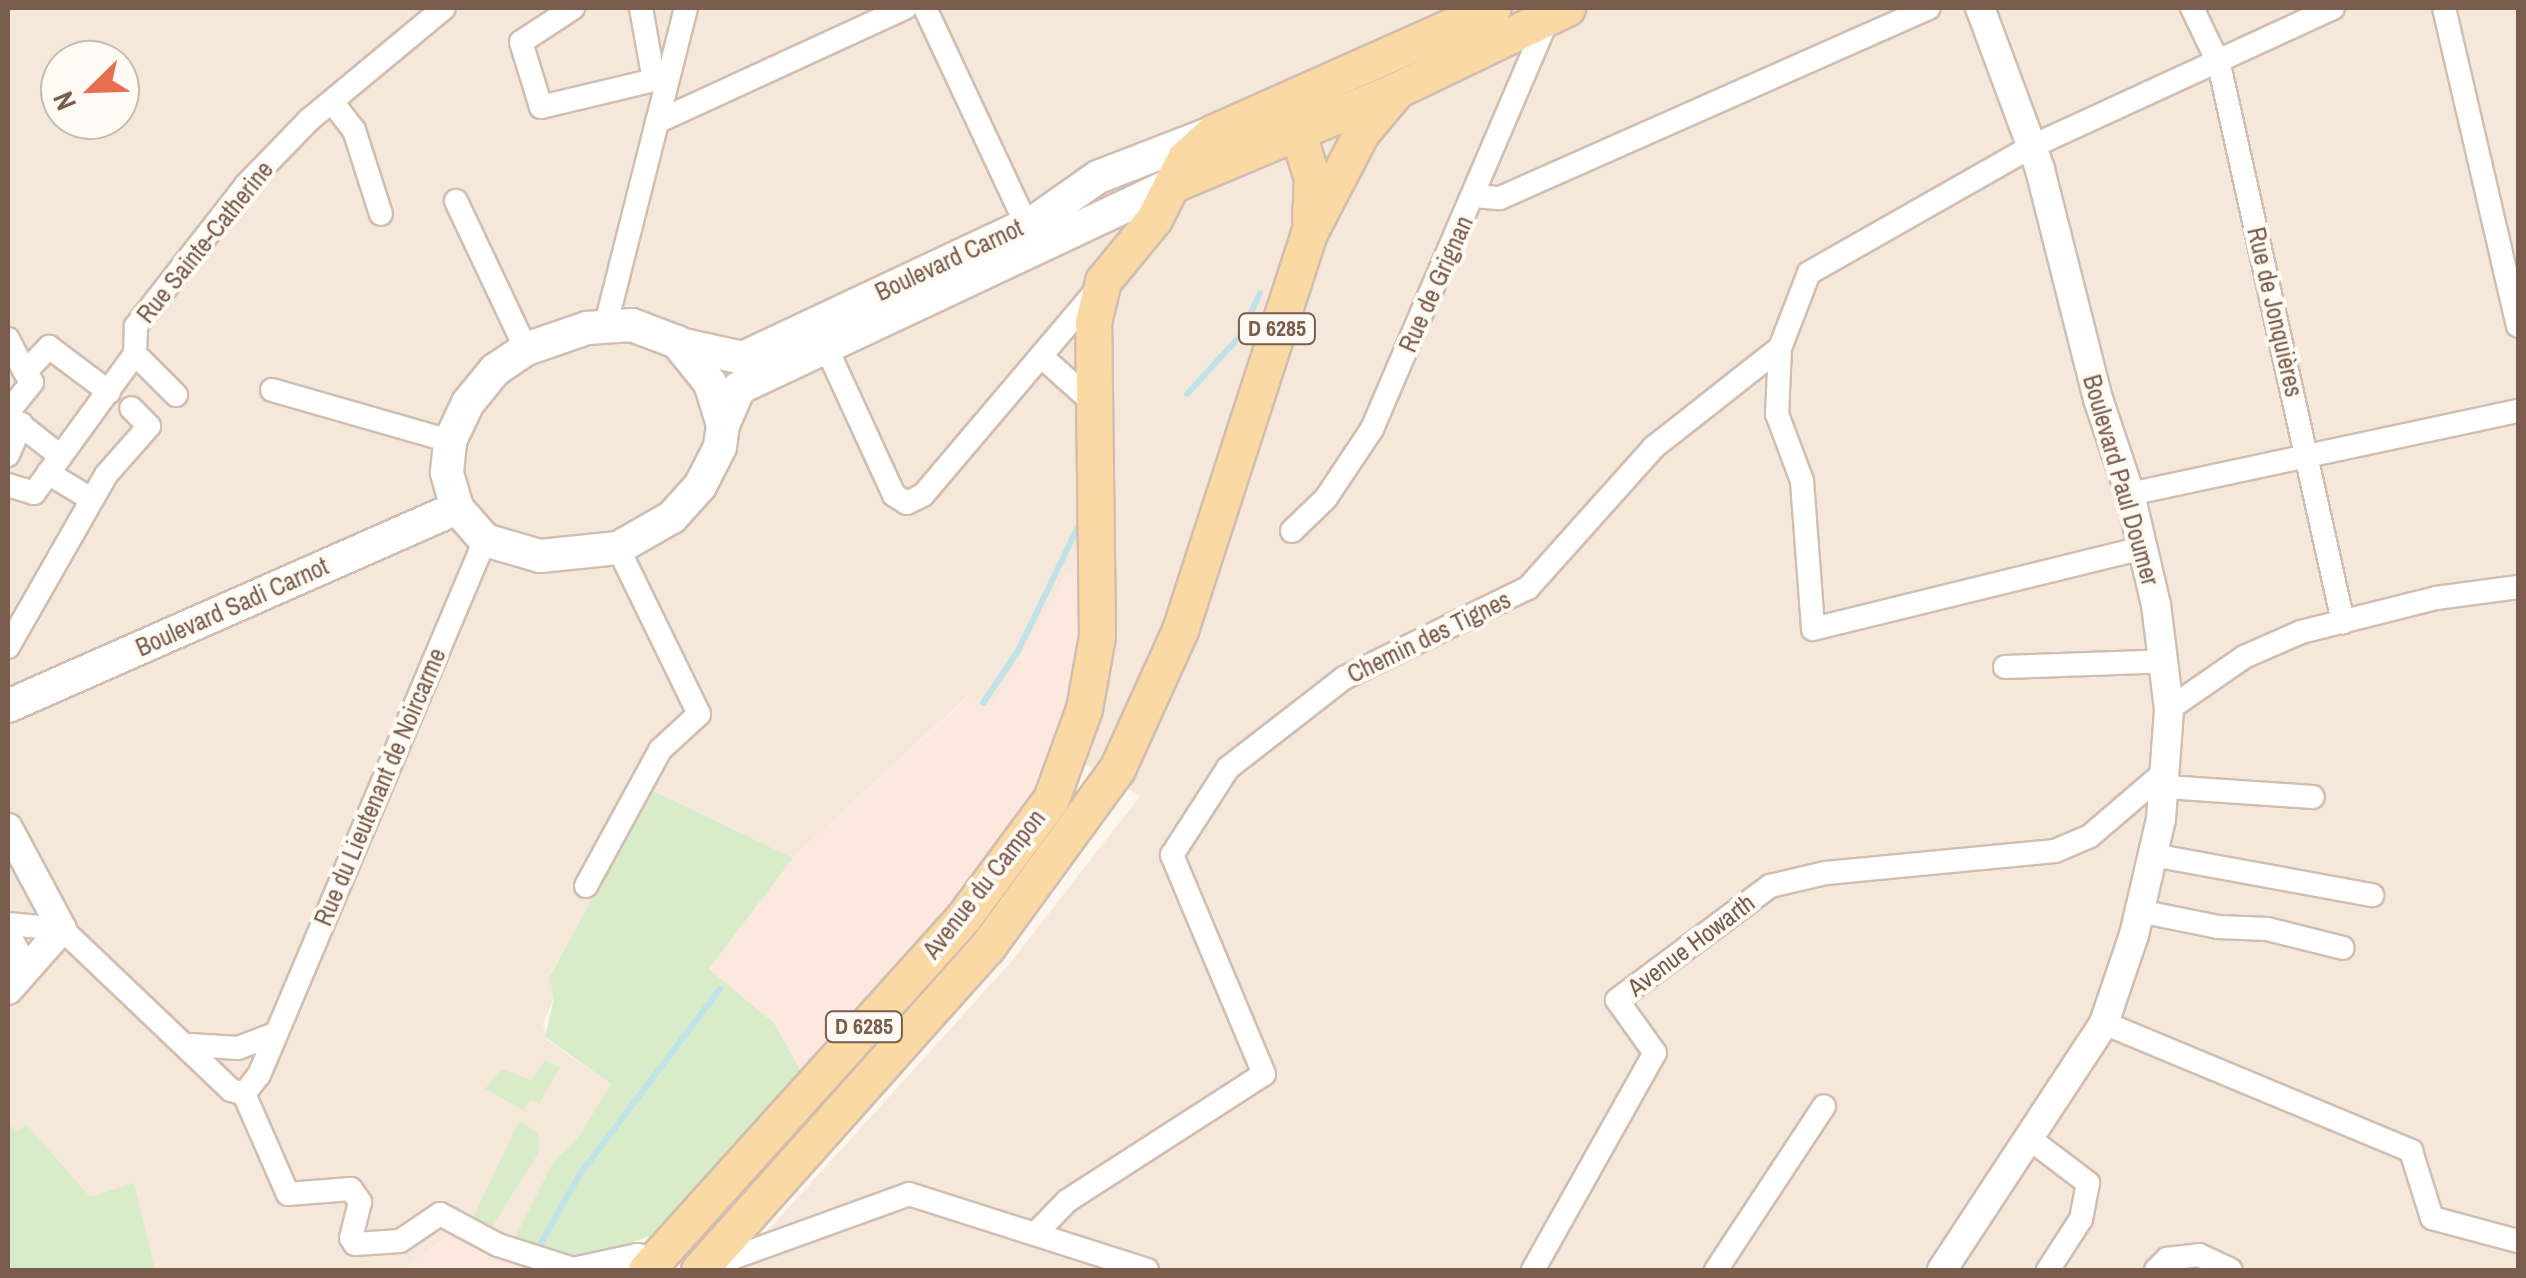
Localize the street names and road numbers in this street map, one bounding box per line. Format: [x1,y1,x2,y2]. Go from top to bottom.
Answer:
street label: Rue Sainte-Catherine [131,155,279,329]
street label: Rue de Grignan [1393,211,1479,357]
street label: Boulevard Carnot [870,213,1028,307]
street label: Rue de Jonquières [2241,224,2309,400]
road number: D 6285 [1237,312,1317,346]
street label: Boulevard Paul Doumer [2077,371,2165,589]
street label: Boulevard Sadi Carnot [131,551,333,663]
street label: Chemin des Tignes [1342,584,1516,690]
street label: Rue du Lieutenant de Noircarme [308,644,452,930]
street label: Avenue du Campon [917,804,1051,964]
street label: Avenue Howarth [1622,888,1760,1002]
road number: D 6285 [824,1010,904,1044]

